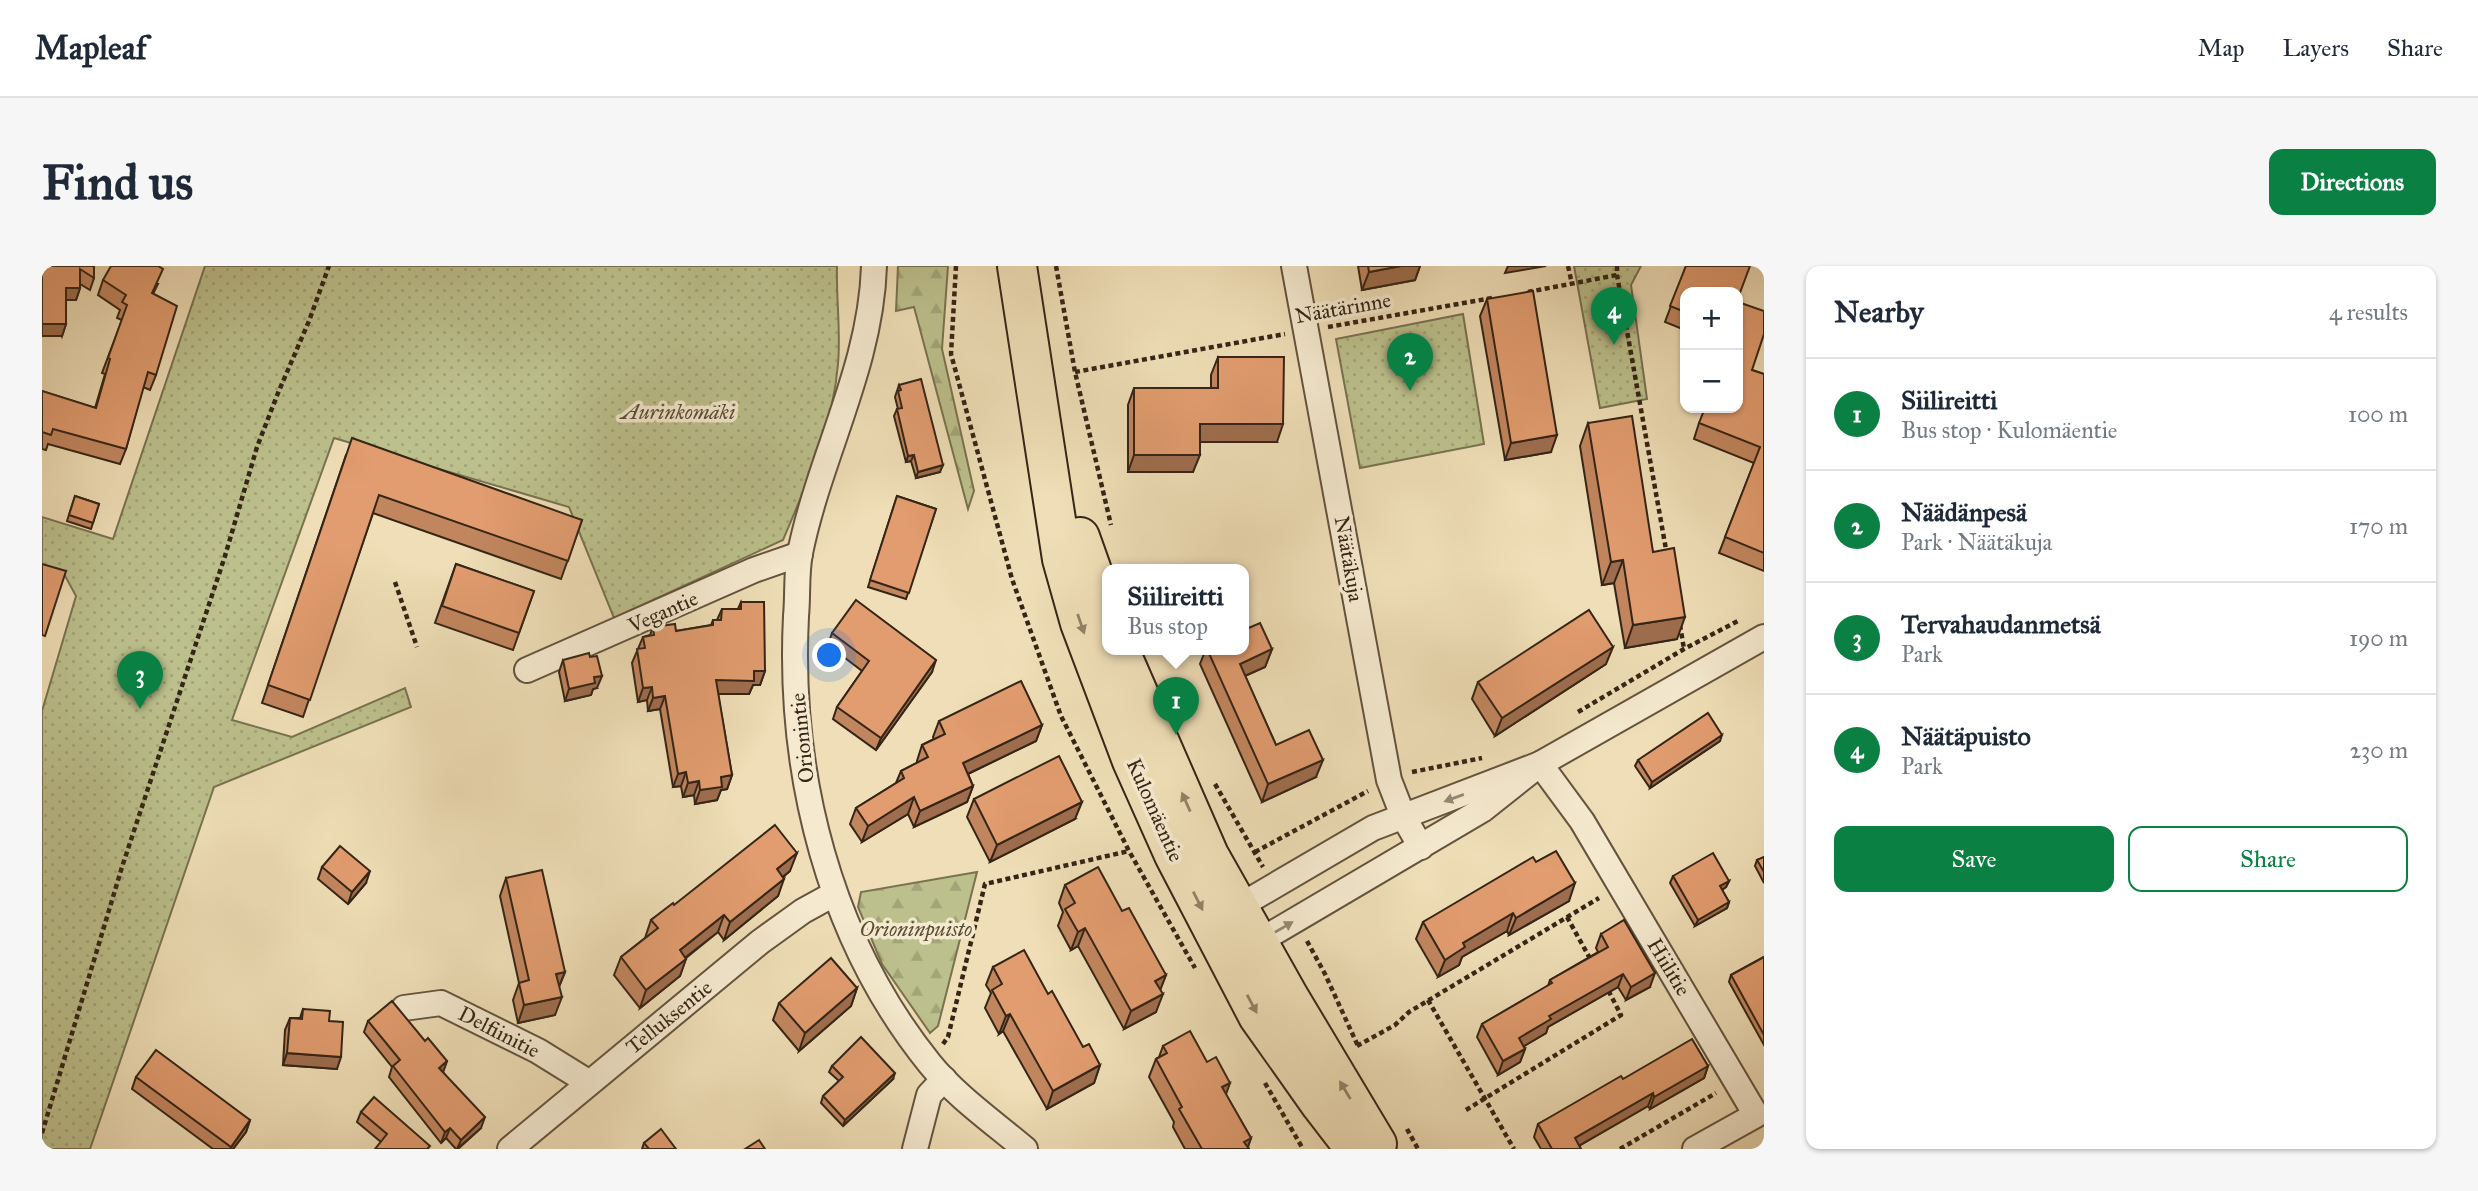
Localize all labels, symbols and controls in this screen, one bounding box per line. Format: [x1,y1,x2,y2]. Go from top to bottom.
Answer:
text: Mapleaf [35,28,147,68]
text: Map [2198,33,2245,63]
text: Layers [2283,33,2349,63]
text: Share [2387,33,2443,63]
button: Directions [2269,149,2436,215]
text: Find us [42,153,193,212]
street label: Näätärinne [1293,287,1393,329]
pin: 4 [1591,287,1637,345]
map controls [1680,287,1743,413]
button: + [1680,287,1743,350]
text: Nearby [1834,294,1924,330]
text: 4 results [2329,298,2408,326]
pin: 2 [1387,333,1433,391]
button: − [1680,350,1743,413]
text: Siilireitti [1901,384,1997,416]
park label: Aurinkomäki [619,399,735,425]
text: 1 [1852,400,1862,428]
text: 100 m [2348,400,2408,428]
text: Bus stop · Kulomäentie [1901,416,2117,444]
text: Näädänpesä [1901,496,2027,528]
text: 2 [1851,512,1863,540]
text: 170 m [2349,512,2408,540]
street label: Näätäkuja [1329,514,1369,604]
text: Park · Näätäkuja [1901,528,2052,556]
popup [1102,564,1249,655]
text: Siilireitti [1127,580,1224,612]
street label: Vegantie [623,585,702,639]
text: Tervahaudanmetsä [1901,608,2101,640]
text: Bus stop [1127,612,1208,640]
one-way arrow [1076,614,1087,635]
text: 3 [1852,624,1862,652]
text: 190 m [2349,624,2408,652]
your location [812,638,846,672]
text: Park [1901,640,1943,668]
pin: 3 [117,651,163,709]
pin: 1 [1153,677,1199,735]
street label: Orionintie [784,691,820,784]
text: Näätäpuisto [1901,720,2031,752]
text: 4 [1851,736,1863,764]
text: 230 m [2350,736,2408,764]
text: Park [1901,752,1943,780]
street label: Kulomäentie [1121,754,1189,866]
one-way arrow [1180,792,1192,812]
one-way arrow [1444,793,1465,804]
button: Save [1834,826,2114,892]
button: Share [2128,826,2408,892]
one-way arrow [1192,891,1204,911]
park label: Orioninpuisto [860,916,972,942]
one-way arrow [1274,921,1294,933]
street label: Hiilitie [1642,933,1696,1001]
street label: Telluksentie [621,974,717,1060]
one-way arrow [1246,994,1257,1014]
street label: Delfiinitie [454,1000,544,1064]
one-way arrow [1339,1081,1351,1100]

